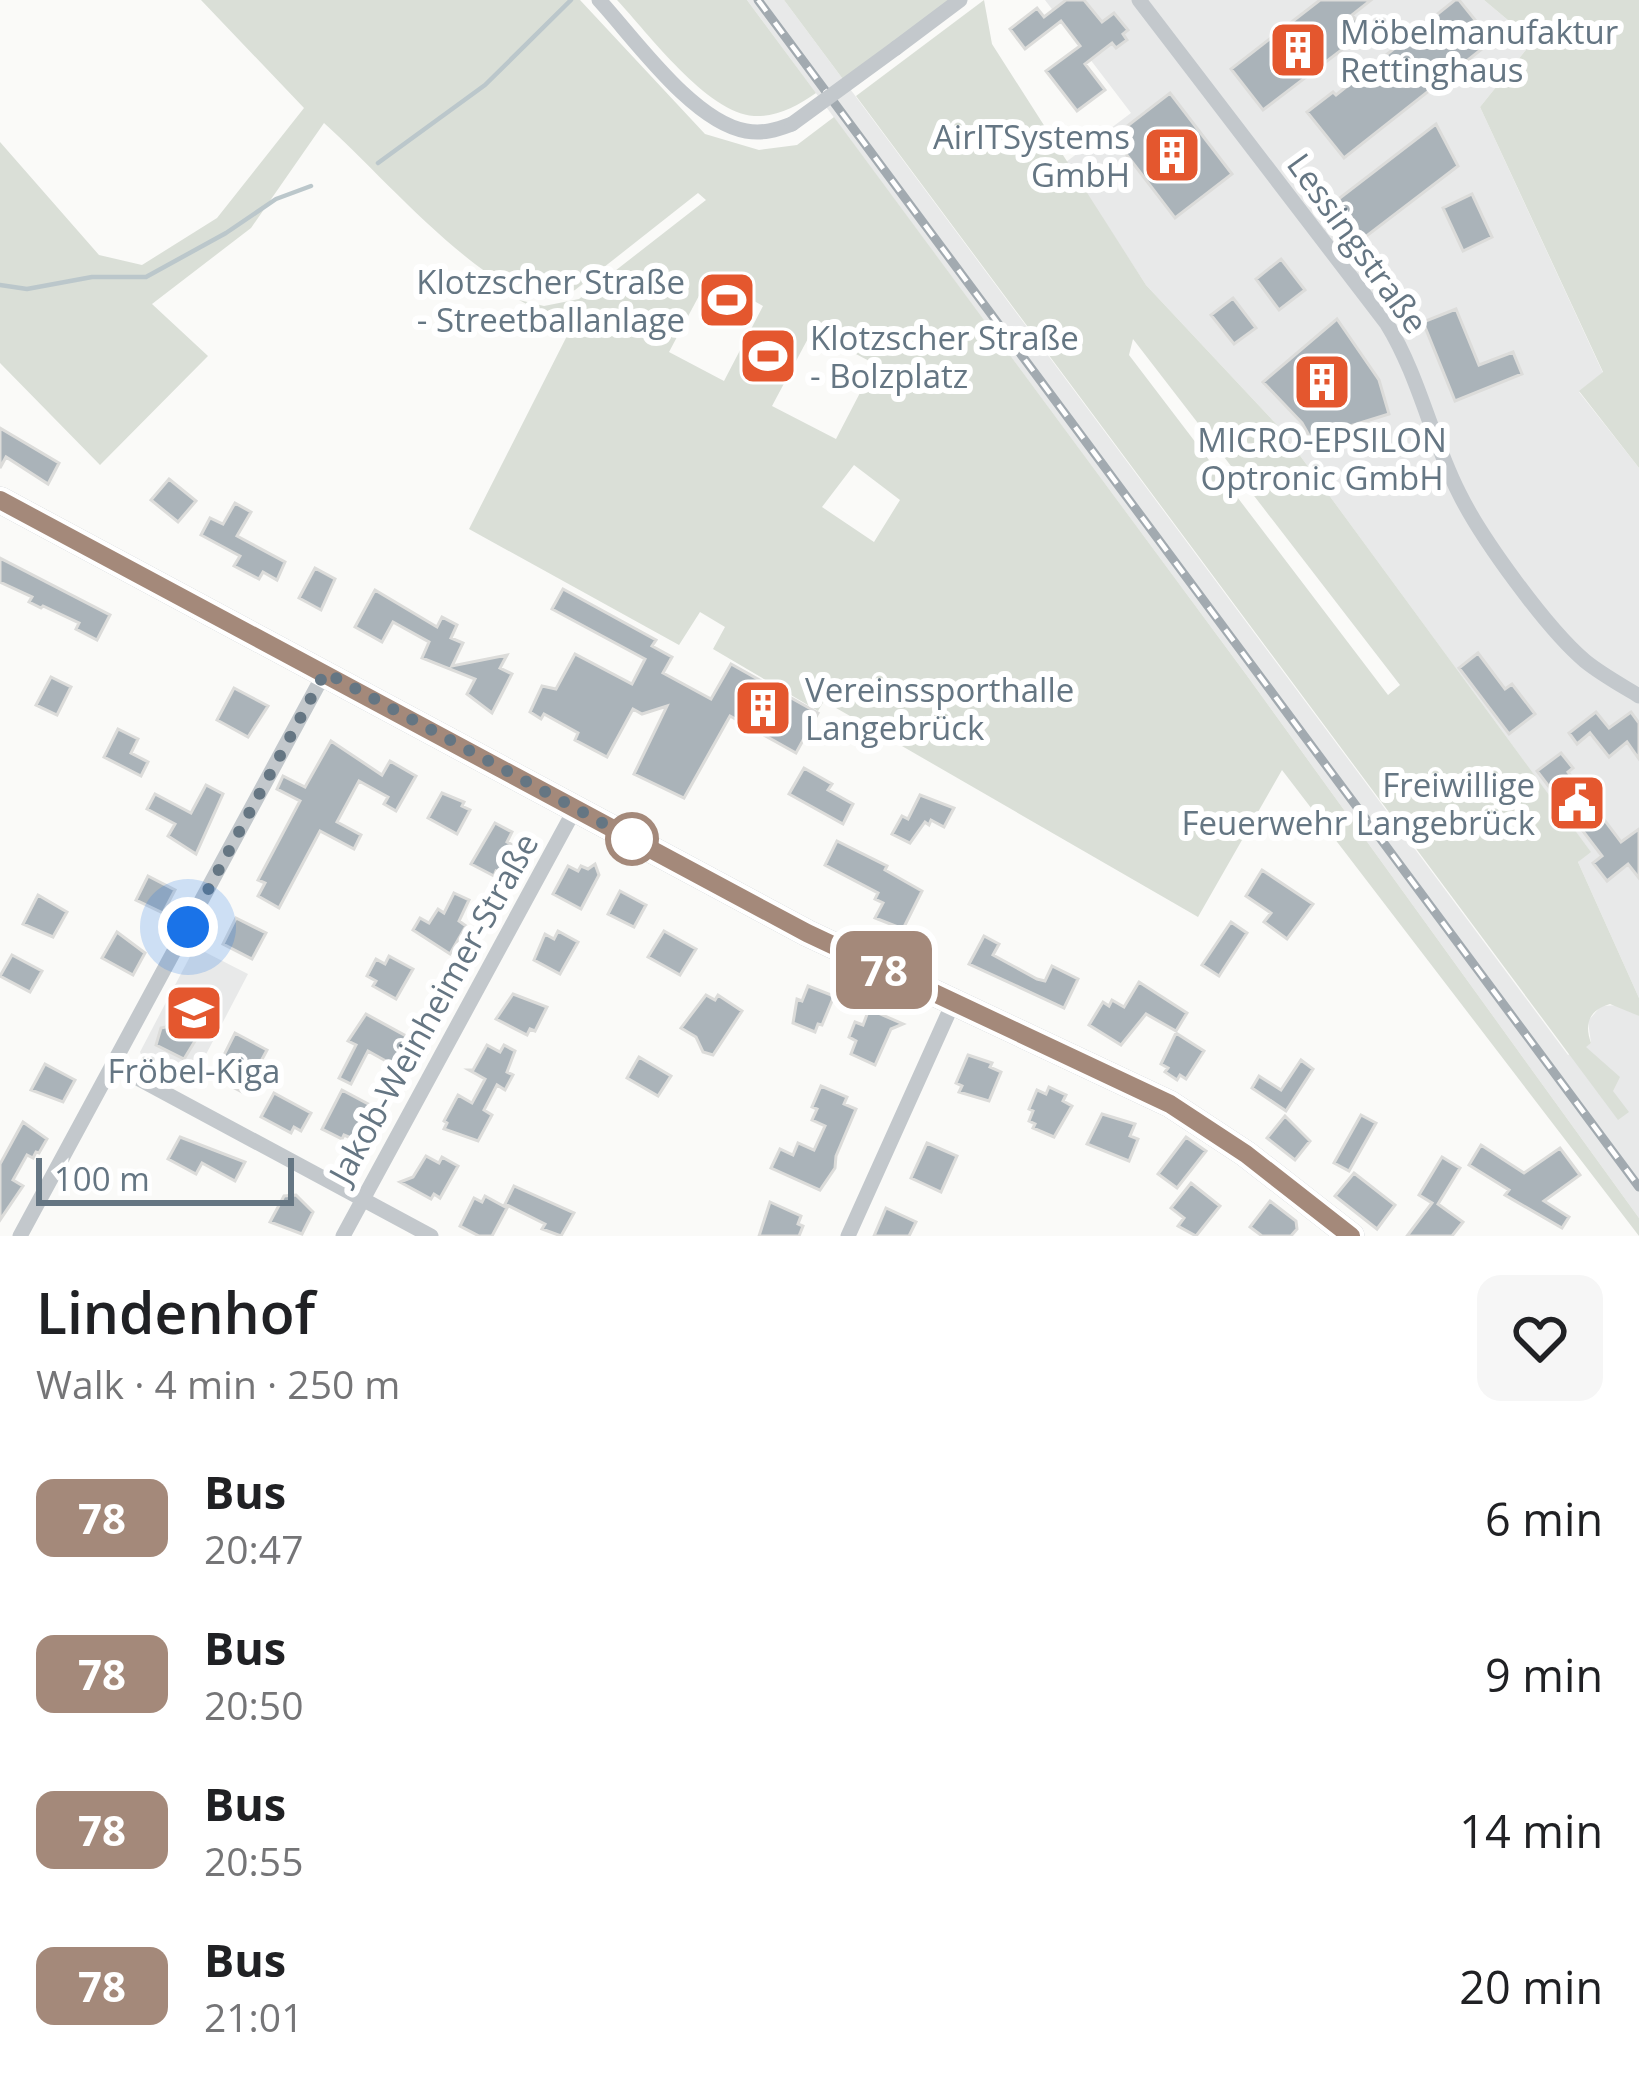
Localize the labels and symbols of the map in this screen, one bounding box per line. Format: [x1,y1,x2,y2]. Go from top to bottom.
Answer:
place label: Möbelmanufaktur Rettinghaus [1340,9,1618,92]
building icon: Möbelmanufaktur Rettinghaus [1267,19,1329,81]
place label: AirITSystems GmbH [933,114,1130,197]
building icon: AirITSystems GmbH [1141,124,1203,186]
street label: Lessingstraße [1277,144,1439,342]
place label: Klotzscher Straße - Streetballanlage [416,259,685,342]
sports icon: Klotzscher Straße - Streetballanlage [696,269,758,331]
place label: Klotzscher Straße - Bolzplatz [810,315,1079,398]
sports icon: Klotzscher Straße - Bolzplatz [737,325,799,387]
building icon: MICRO-EPSILON Optronic GmbH [1291,351,1353,413]
place label: MICRO-EPSILON Optronic GmbH [1197,417,1447,500]
place label: Vereinssporthalle Langebrück [805,667,1074,750]
building icon: Vereinssporthalle Langebrück [732,677,794,739]
place label: Freiwillige Feuerwehr Langebrück [1181,762,1536,845]
public building icon: Freiwillige Feuerwehr Langebrück [1546,772,1608,834]
unlabelled marker [607,814,657,864]
street label: Jakob-Weinheimer-Straße [316,825,548,1194]
your location [158,897,218,957]
line badge: 78 [830,931,938,1009]
school or university icon: Fröbel-Kiga [163,982,225,1044]
place label: Fröbel-Kiga [108,1048,280,1093]
scale bar [36,1152,294,1205]

